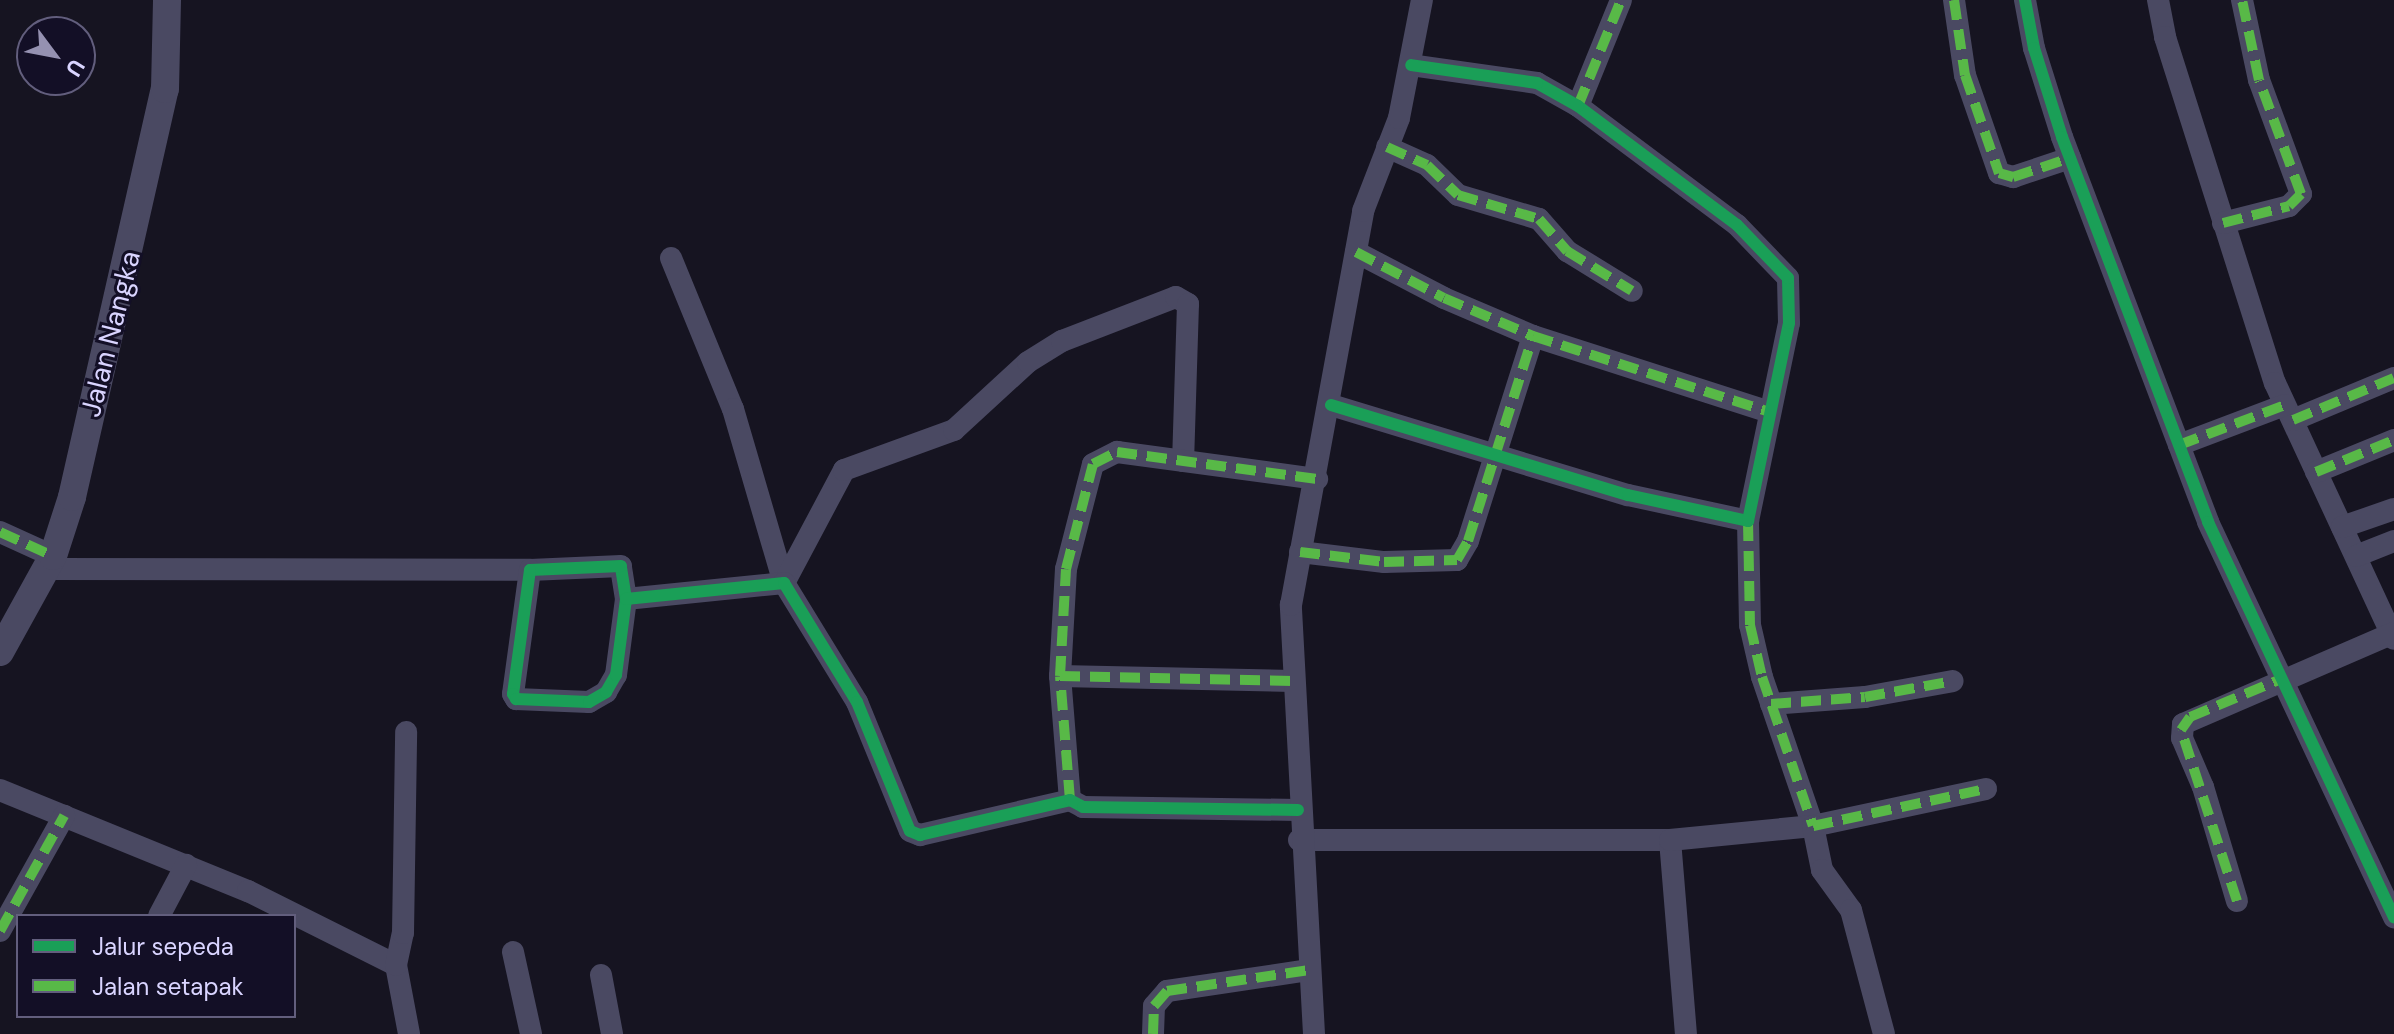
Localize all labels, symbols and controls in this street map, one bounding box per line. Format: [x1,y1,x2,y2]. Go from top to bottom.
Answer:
north arrow [16,16,96,96]
text: U [59,54,91,82]
street label: Jalan Nangka [74,248,148,420]
legend [16,914,296,1018]
text: Jalur sepeda [92,931,234,962]
text: Jalan setapak [92,971,244,1002]

